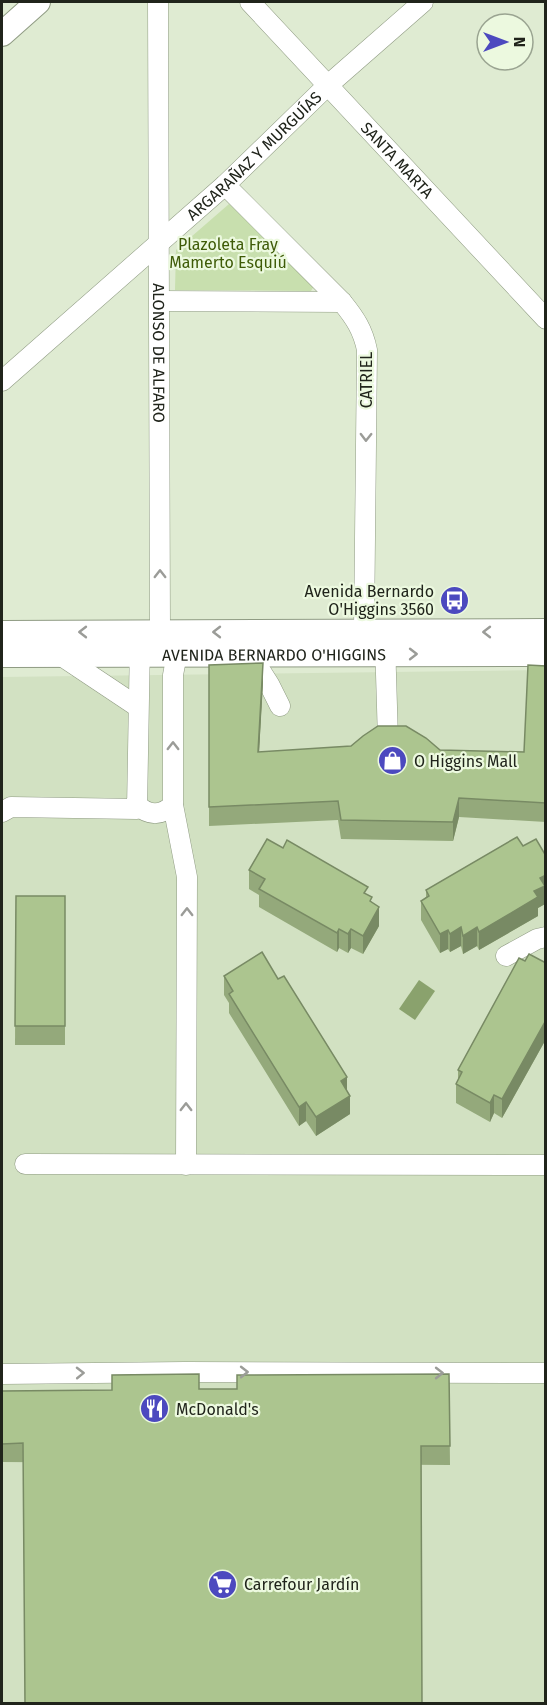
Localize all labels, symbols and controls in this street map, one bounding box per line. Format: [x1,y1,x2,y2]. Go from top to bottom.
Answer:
north arrow [475,12,535,72]
text: N [510,37,529,47]
street label: ARGARAÑAZ Y MURGUÍAS [183,87,325,224]
street label: SANTA MARTA [357,118,438,203]
park label: Plazoleta Fray Mamerto Esquiú [169,235,287,272]
street label: ALONSO DE ALFARO [149,283,169,423]
street label: CATRIEL [357,352,376,408]
one-way arrow [360,432,372,441]
one-way arrow [154,569,166,578]
place label: Avenida Bernardo O'Higgins 3560 [305,582,434,619]
bus stop icon: Avenida Bernardo O'Higgins 3560 [439,584,471,616]
one-way arrow [78,626,87,638]
one-way arrow [212,626,221,638]
one-way arrow [483,626,492,638]
street label: AVENIDA BERNARDO O'HIGGINS [162,645,386,664]
one-way arrow [409,648,418,660]
one-way arrow [167,742,179,751]
shop icon: O Higgins Mall [377,745,409,777]
place label: O Higgins Mall [414,752,518,771]
one-way arrow [181,907,193,916]
one-way arrow [180,1102,192,1111]
one-way arrow [239,1366,248,1378]
one-way arrow [76,1367,85,1379]
one-way arrow [434,1367,443,1379]
restaurant icon: McDonald's [139,1393,171,1425]
place label: McDonald's [176,1400,259,1419]
supermarket icon: Carrefour Jardín [207,1568,239,1600]
place label: Carrefour Jardín [244,1575,359,1594]

